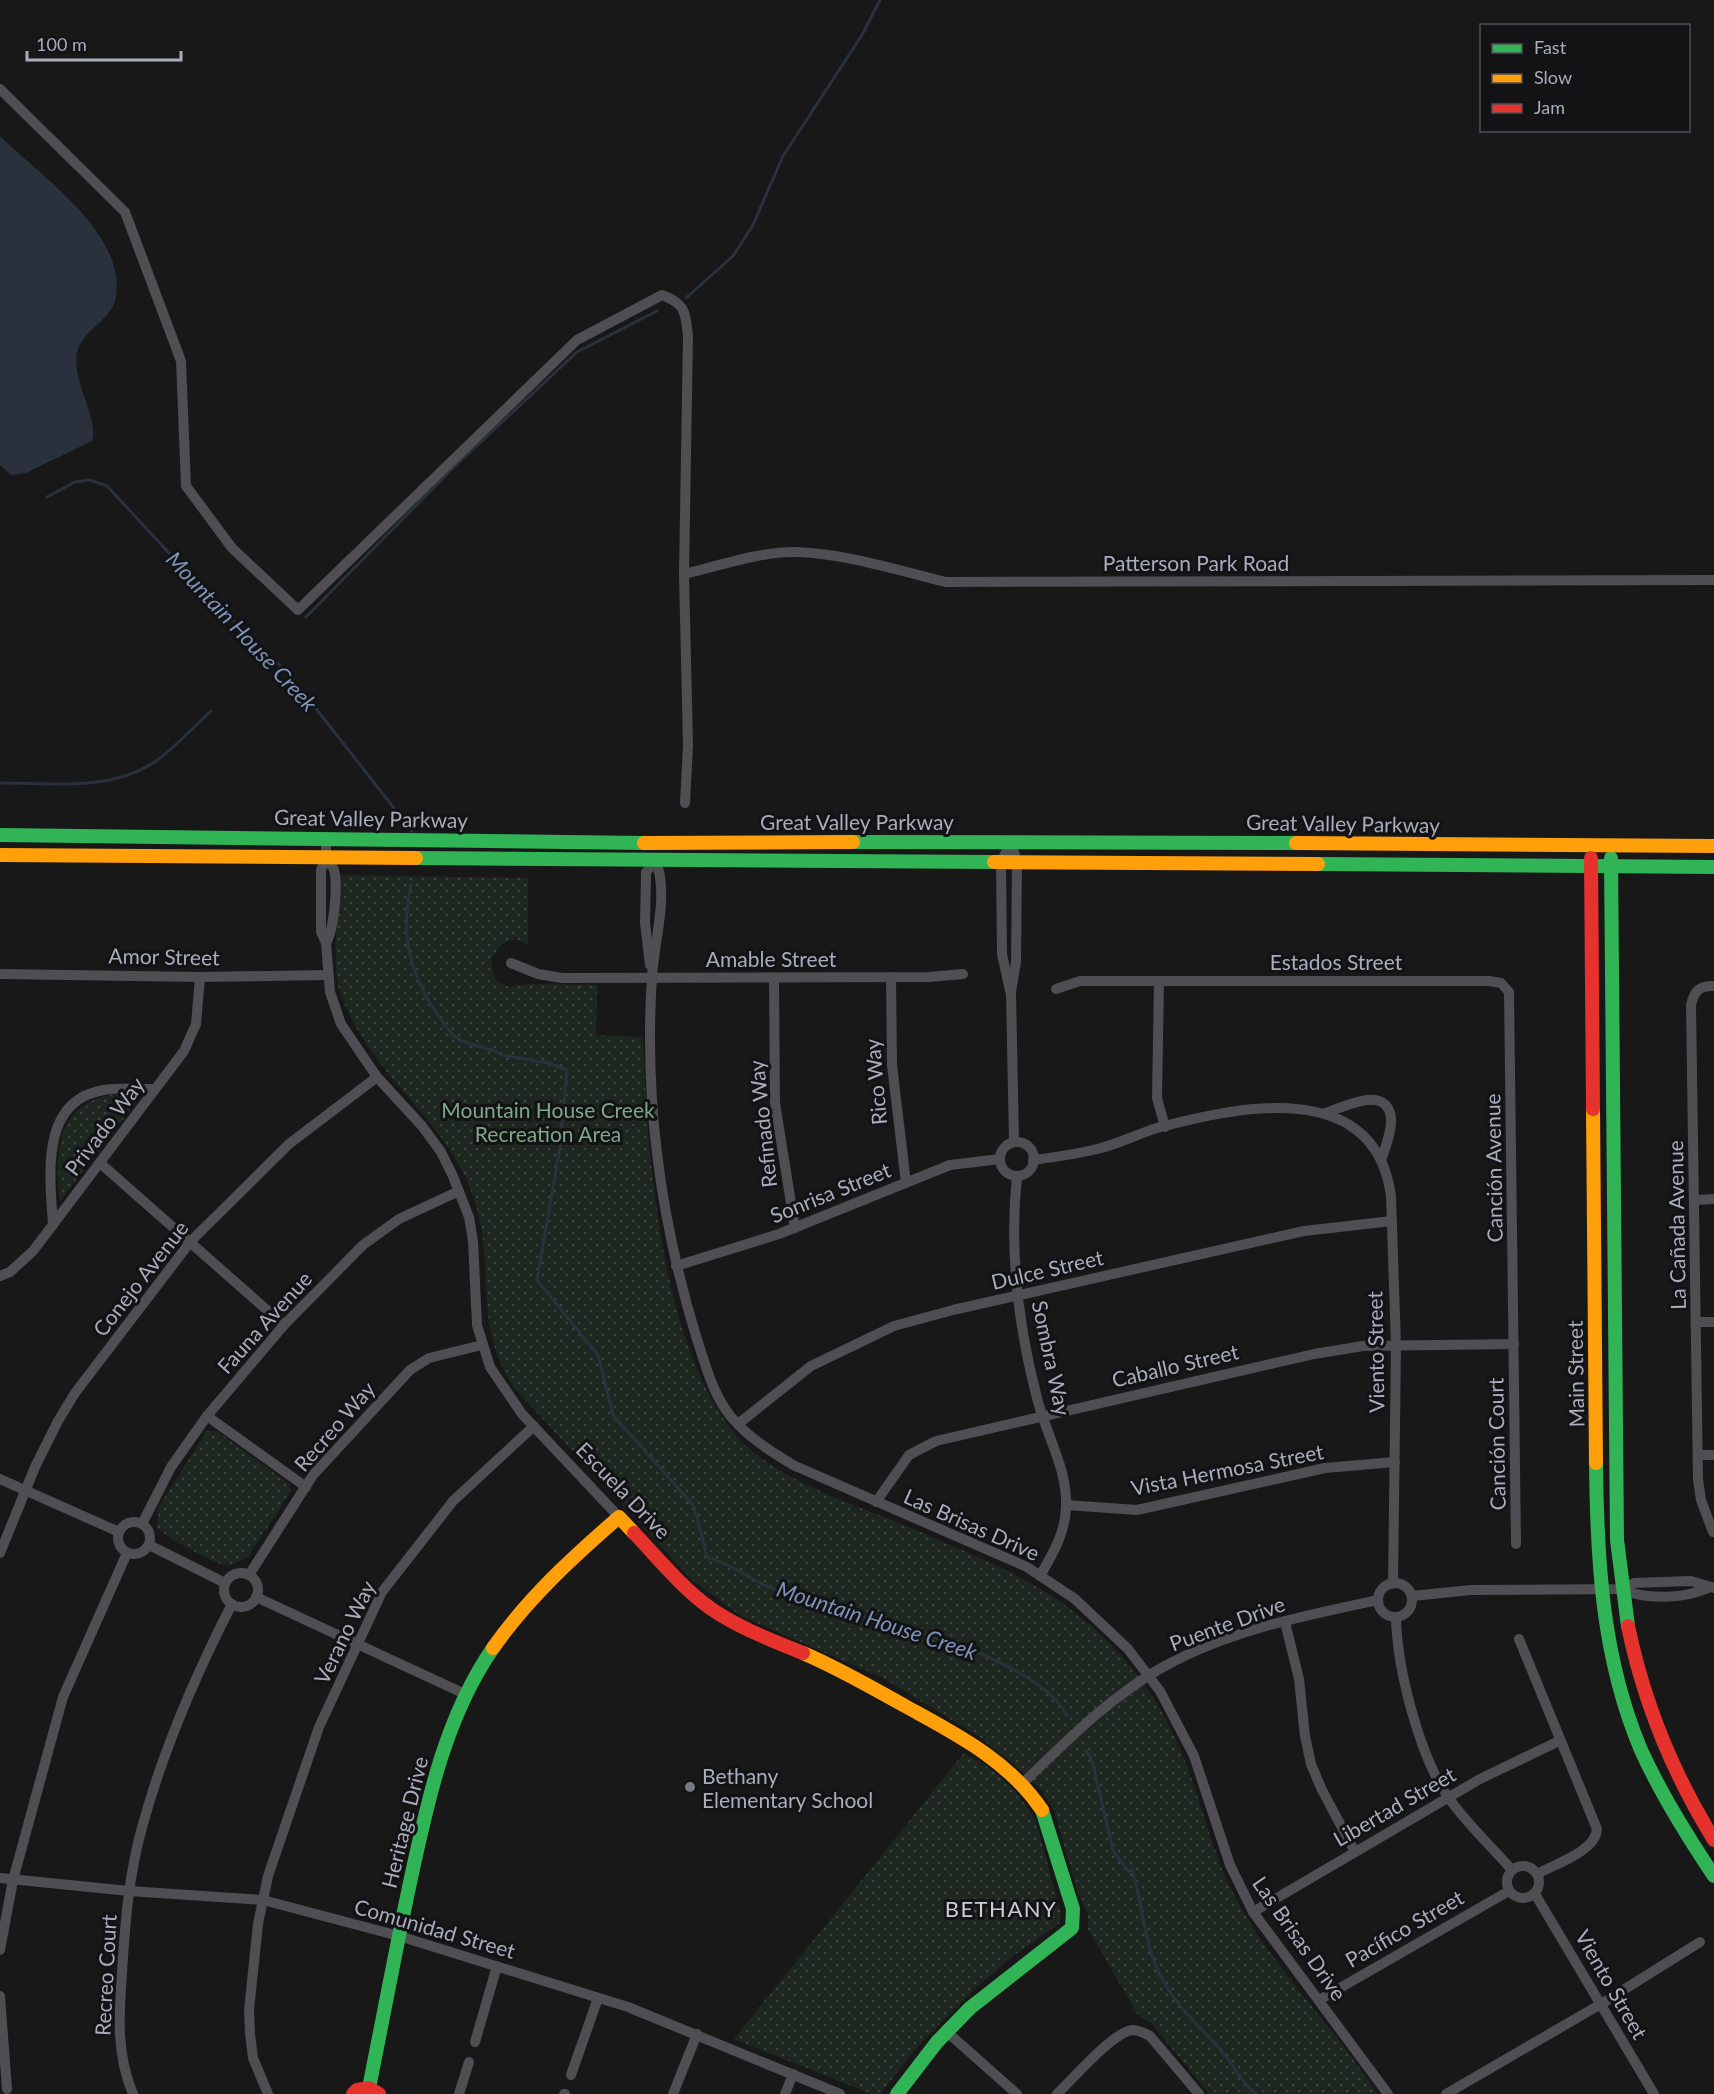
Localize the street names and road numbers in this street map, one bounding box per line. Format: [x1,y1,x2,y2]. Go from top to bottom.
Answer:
street label: Patterson Park Road [1103,550,1289,575]
street label: Great Valley Parkway [274,804,468,832]
street label: Great Valley Parkway [760,809,954,834]
street label: Great Valley Parkway [1246,809,1440,837]
street label: Amor Street [108,943,220,969]
street label: Amable Street [706,946,837,971]
street label: Estados Street [1270,949,1403,974]
street label: Rico Way [859,1038,891,1126]
street label: Refinado Way [743,1059,781,1189]
street label: Privado Way [59,1072,149,1180]
street label: Canción Avenue [1479,1093,1507,1243]
street label: La Cañada Avenue [1662,1140,1690,1310]
street label: Sonrisa Street [766,1156,894,1228]
street label: Conejo Avenue [87,1215,193,1341]
street label: Dulce Street [989,1244,1106,1294]
street label: Fauna Avenue [212,1266,316,1378]
street label: Viento Street [1361,1290,1389,1413]
street label: Sombra Way [1028,1298,1076,1418]
street label: Main Street [1562,1320,1588,1428]
street label: Caballo Street [1109,1338,1241,1392]
street label: Recreo Way [288,1376,380,1476]
street label: Canción Court [1482,1377,1510,1511]
street label: Escuela Drive [572,1436,676,1544]
street label: Vista Hermosa Street [1129,1438,1326,1500]
street label: Las Brisas Drive [900,1483,1044,1565]
street label: Verano Way [308,1576,380,1688]
street label: Puente Drive [1166,1591,1288,1655]
street label: Heritage Drive [376,1754,432,1890]
street label: Libertad Street [1329,1761,1460,1851]
street label: Las Brisas Drive [1248,1871,1352,2005]
street label: Pacífico Street [1340,1884,1468,1972]
street label: Comunidad Street [352,1893,519,1963]
street label: Recreo Court [89,1913,121,2036]
street label: Viento Street [1571,1925,1654,2043]

